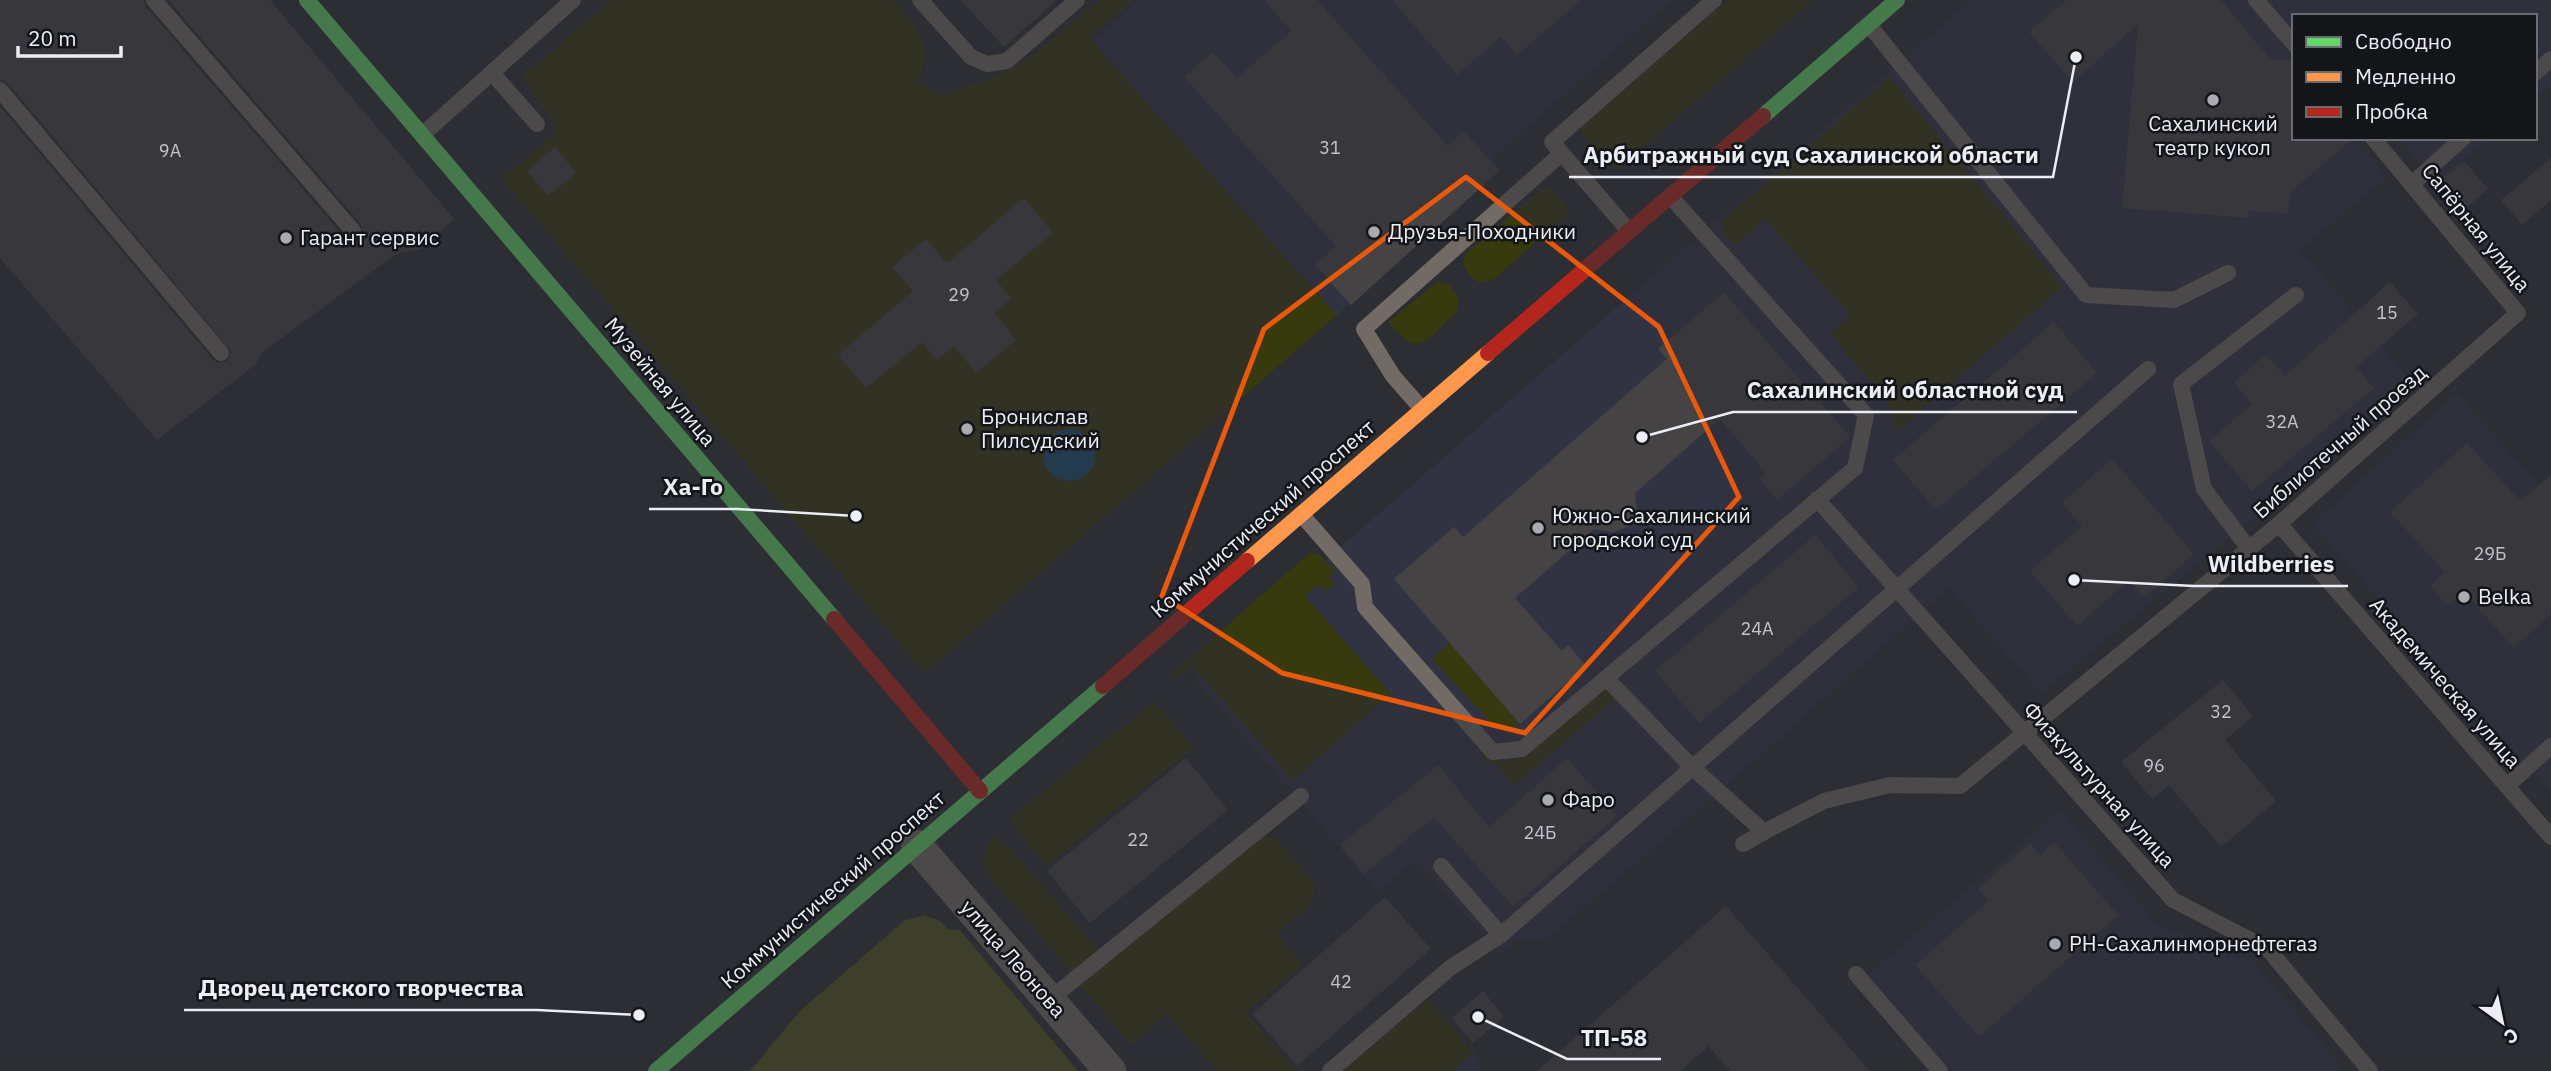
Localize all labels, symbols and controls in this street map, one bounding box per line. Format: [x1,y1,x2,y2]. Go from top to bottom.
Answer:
scale bar [18,14,121,58]
legend [2292,14,2537,140]
text: 20 m [28,24,77,52]
text: Свободно [2355,27,2452,55]
text: Медленно [2355,62,2456,90]
marker: Сахалинский театр кукол [2205,92,2221,108]
text: Пробка [2355,97,2428,125]
place label: Сахалинский театр кукол [2148,109,2278,161]
callout: Арбитражный суд Сахалинской области [1569,133,2053,177]
house number: 31 [1319,136,1341,159]
house number: 9А [159,139,182,162]
text: Арбитражный суд Сахалинской области [1583,139,2039,169]
street label: Сапёрная улица [2416,157,2537,298]
place label: Друзья-Походники [1388,217,1576,245]
place label: Гарант сервис [300,223,439,251]
marker: Друзья-Походники [1366,224,1382,240]
marker: Гарант сервис [278,230,294,246]
house number: 29 [948,283,970,306]
house number: 15 [2376,301,2398,324]
street label: Музейная улица [599,311,723,452]
street label: Библиотечный проезд [2247,358,2432,524]
callout: Сахалинский областной суд [1733,368,2077,412]
text: Сахалинский областной суд [1747,374,2063,404]
place label: Бронислав Пилсудский [981,402,1100,454]
house number: 32А [2265,410,2299,433]
street label: Коммунистический проспект [1144,413,1380,623]
marker: Бронислав Пилсудский [959,421,975,437]
callout: Ха-Го [649,465,737,509]
text: Ха-Го [663,471,723,501]
place label: Южно-Сахалинский городской суд [1552,501,1751,553]
marker: Южно-Сахалинский городской суд [1530,520,1546,536]
callout: Wildberries [2194,542,2348,586]
house number: 29Б [2473,542,2507,565]
text: Wildberries [2208,548,2334,578]
place label: Belka [2478,582,2531,610]
marker: Belka [2456,589,2472,605]
street label: Академическая улица [2364,591,2528,774]
house number: 24А [1740,617,1774,640]
street label: Физкультурная улица [2018,695,2182,873]
house number: 32 [2210,700,2232,723]
house number: 96 [2143,754,2165,777]
street label: Коммунистический проспект [714,784,950,994]
place label: Фаро [1562,785,1615,813]
marker: Фаро [1540,792,1556,808]
house number: 24Б [1523,821,1557,844]
house number: 22 [1127,828,1149,851]
street label: улица Леонова [955,893,1073,1023]
place label: РН-Сахалинморнефтегаз [2069,929,2318,957]
marker: РН-Сахалинморнефтегаз [2047,936,2063,952]
callout: Дворец детского творчества [184,966,537,1010]
house number: 42 [1330,970,1352,993]
text: Дворец детского творчества [199,972,523,1002]
north arrow [2467,987,2537,1057]
callout: ТП-58 [1567,1015,1661,1059]
text: ТП-58 [1581,1022,1647,1052]
text: С [2500,1023,2523,1050]

